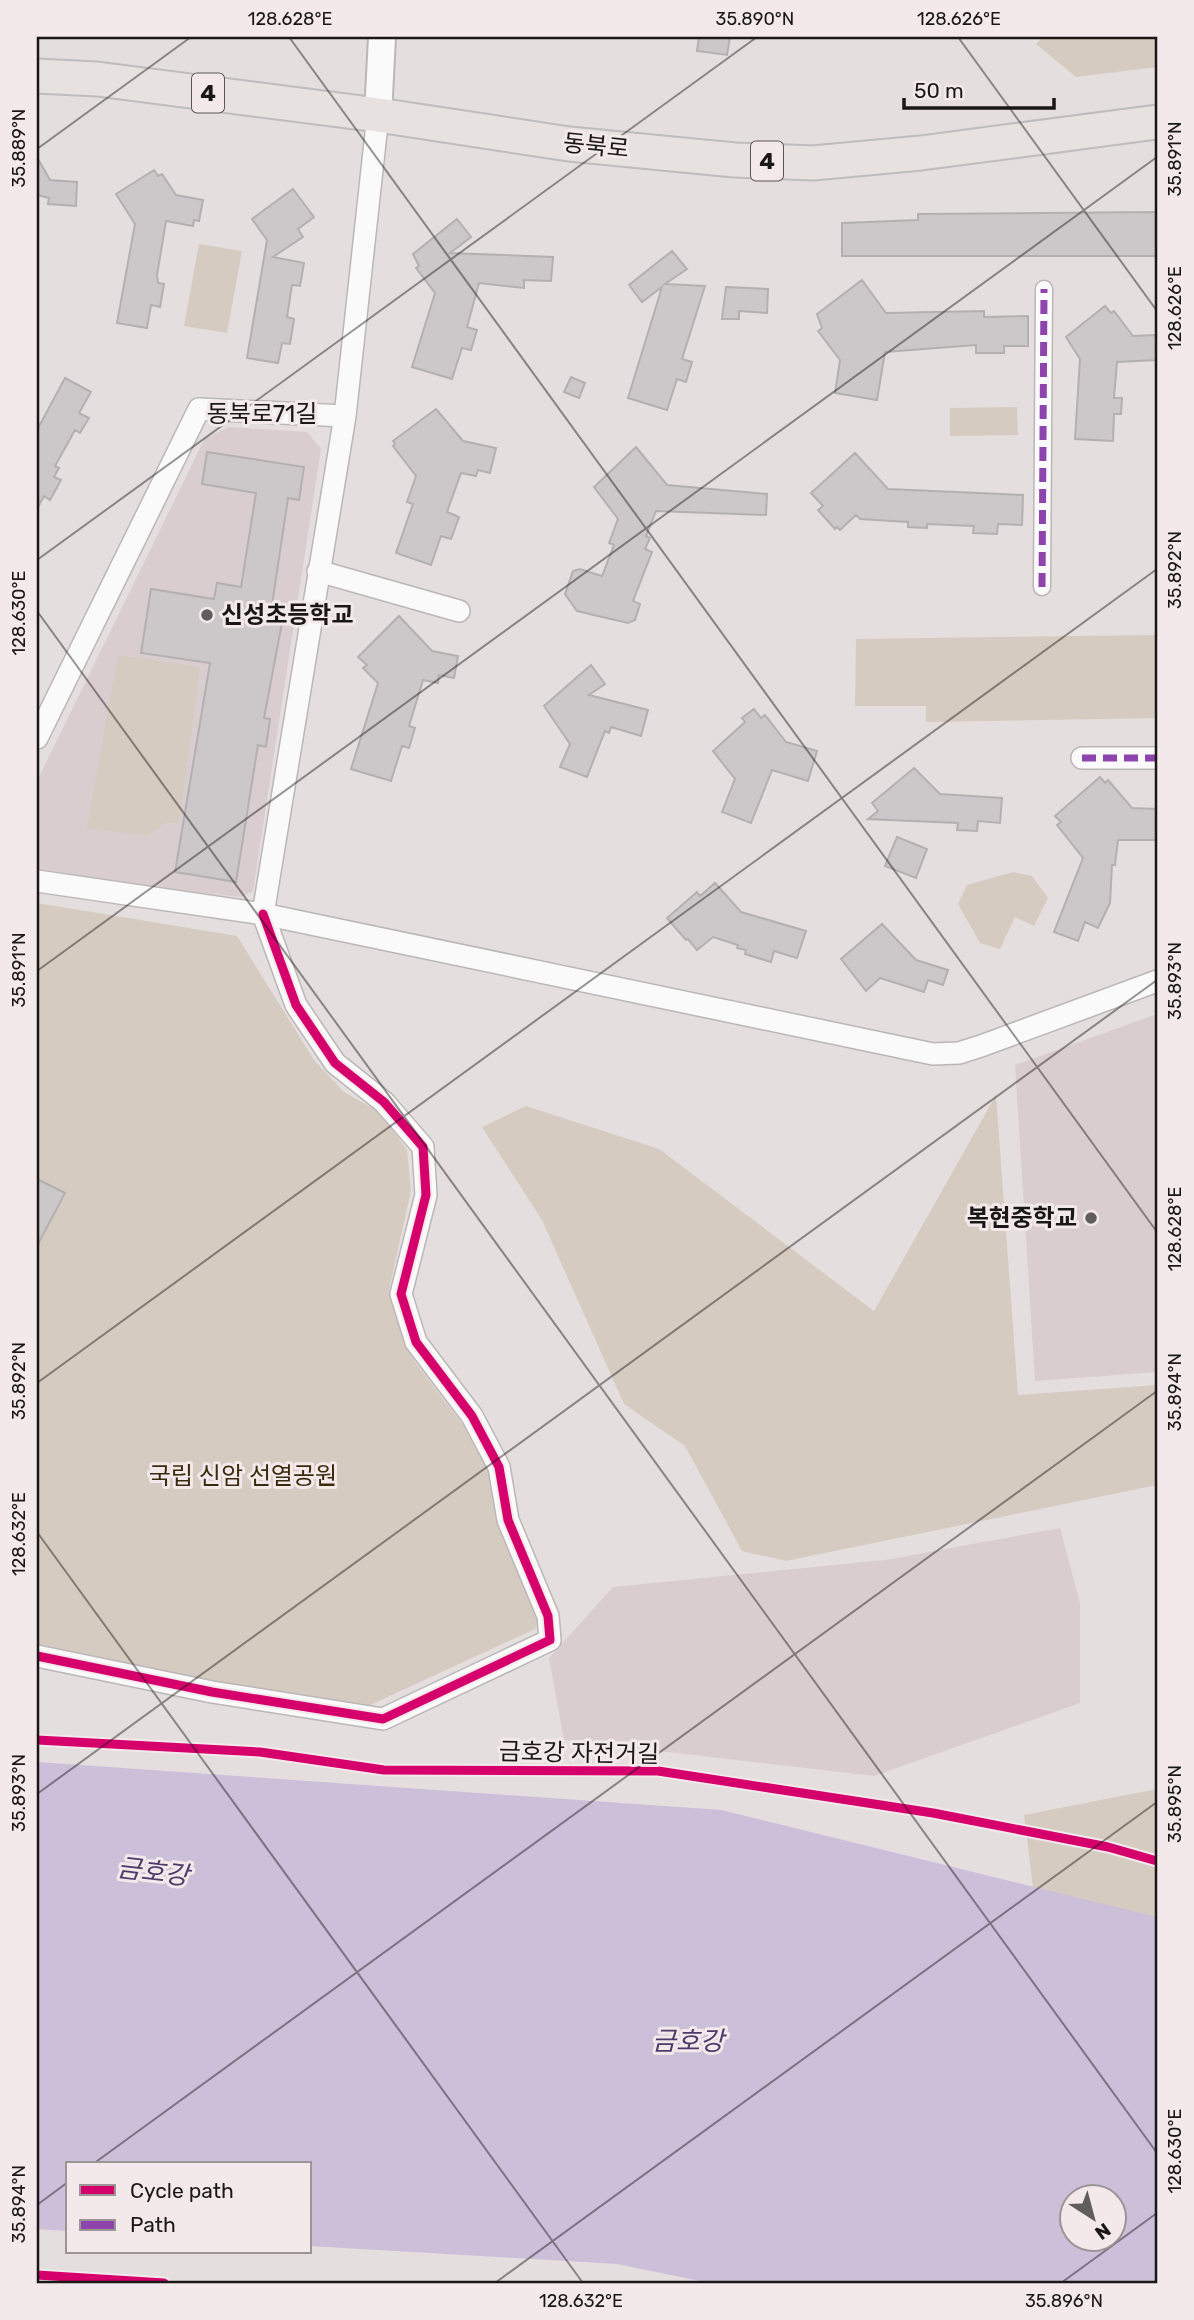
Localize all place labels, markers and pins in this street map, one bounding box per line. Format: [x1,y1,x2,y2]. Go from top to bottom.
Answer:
place label: 신성초등학교 [221,601,353,629]
marker: 신성초등학교 [199,607,215,623]
place label: 복현중학교 [967,1204,1077,1232]
marker: 복현중학교 [1083,1210,1099,1226]

